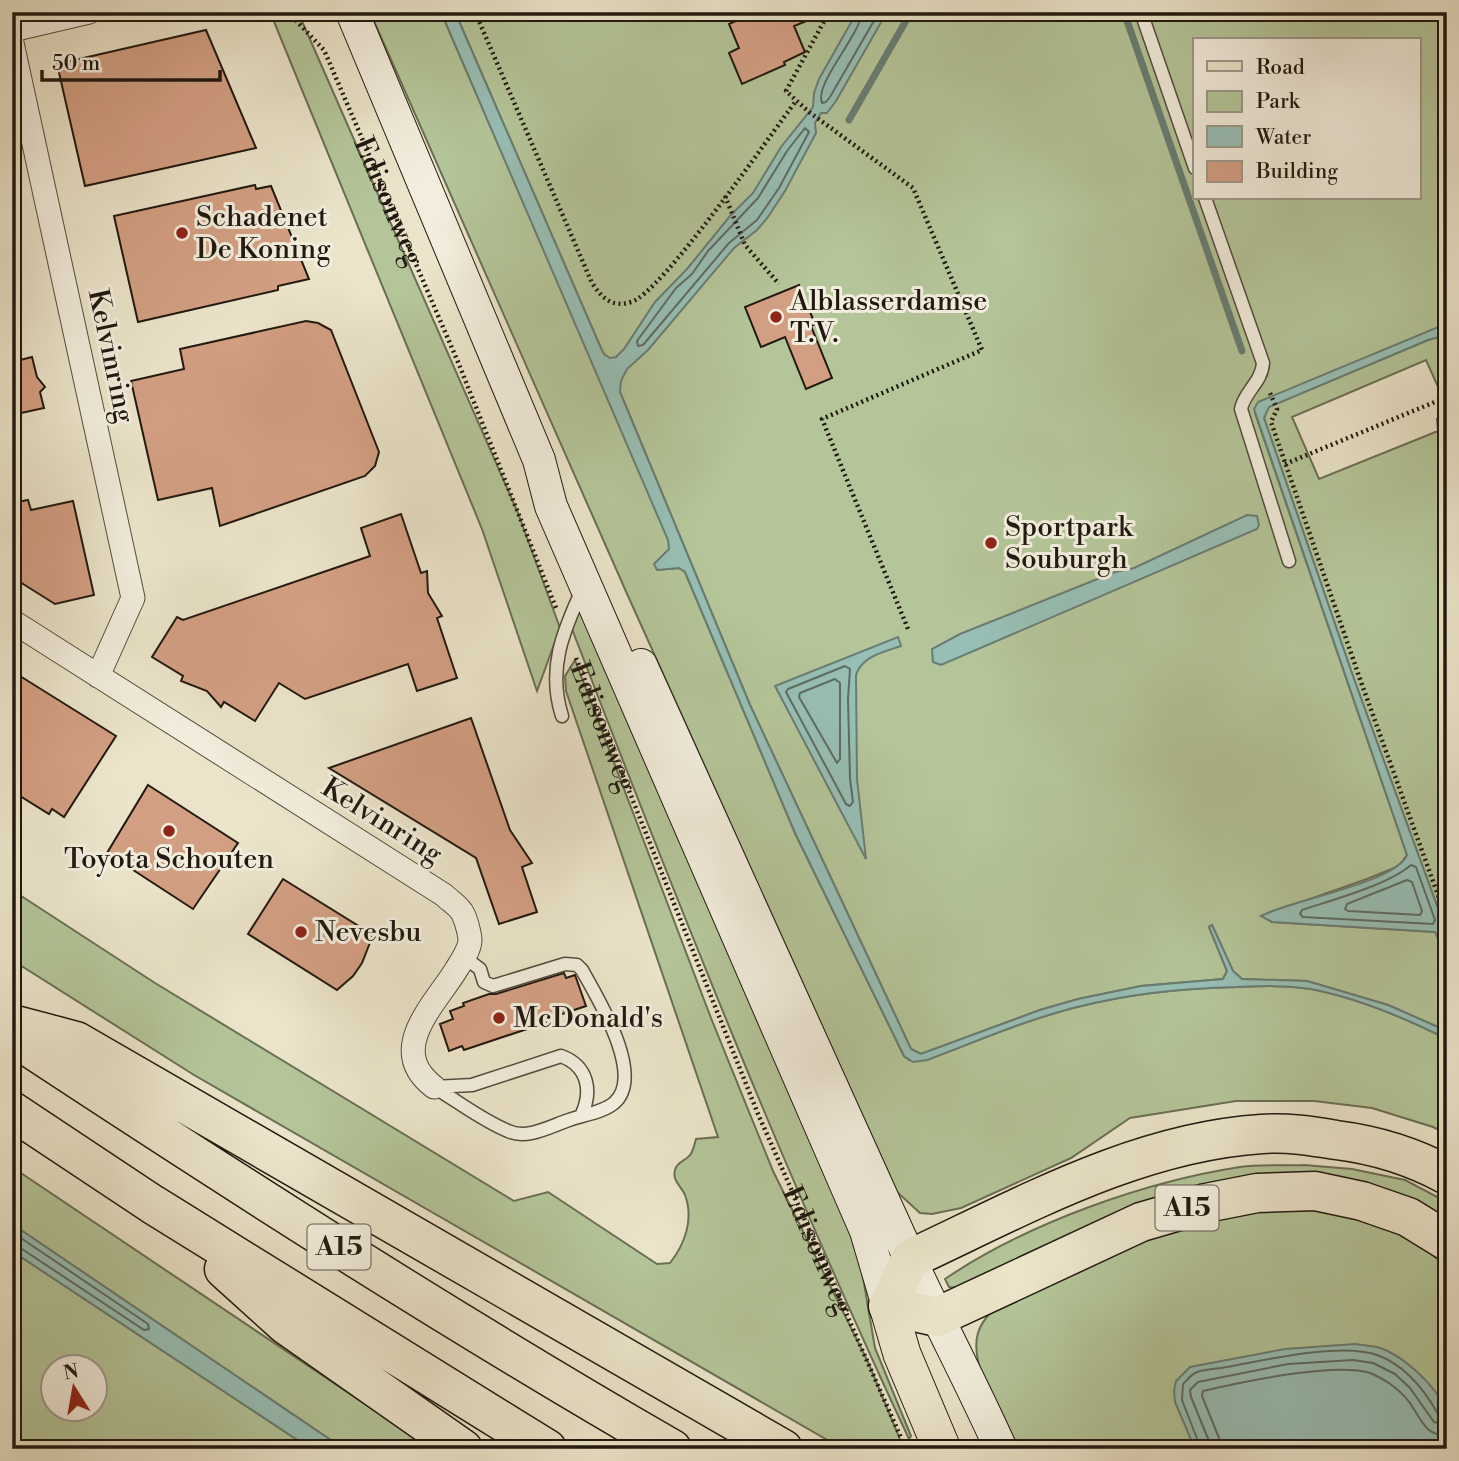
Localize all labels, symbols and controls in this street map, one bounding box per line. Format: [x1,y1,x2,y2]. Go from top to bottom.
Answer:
scale bar [42,38,220,82]
legend [1193,38,1420,200]
text: 50 m [52,51,100,77]
text: Road [1256,55,1305,81]
text: Park [1256,89,1301,115]
text: Water [1255,125,1311,151]
street label: Edisonweg [346,131,432,272]
text: Building [1255,159,1338,185]
place label: Schadenet De Koning [196,200,331,267]
marker: Schadenet De Koning [174,225,190,241]
place label: Alblasserdamse T.V. [789,284,987,351]
street label: Kelvinring [80,286,142,427]
marker: Alblasserdamse T.V. [768,309,784,325]
place label: Sportpark Souburgh [1005,510,1134,577]
marker: Sportpark Souburgh [983,535,999,551]
street label: Edisonweg [562,657,645,797]
street label: Kelvinring [315,770,449,872]
marker: Toyota Schouten [161,823,177,839]
place label: Toyota Schouten [64,842,274,877]
place label: Nevesbu [315,915,421,950]
marker: Nevesbu [293,924,309,940]
place label: McDonald's [513,1001,663,1036]
marker: McDonald's [491,1010,507,1026]
street label: Edisonweg [775,1181,862,1320]
road number: A15 [1156,1186,1218,1231]
road number: A15 [308,1224,370,1270]
north arrow [38,1352,108,1422]
text: N [61,1359,81,1386]

